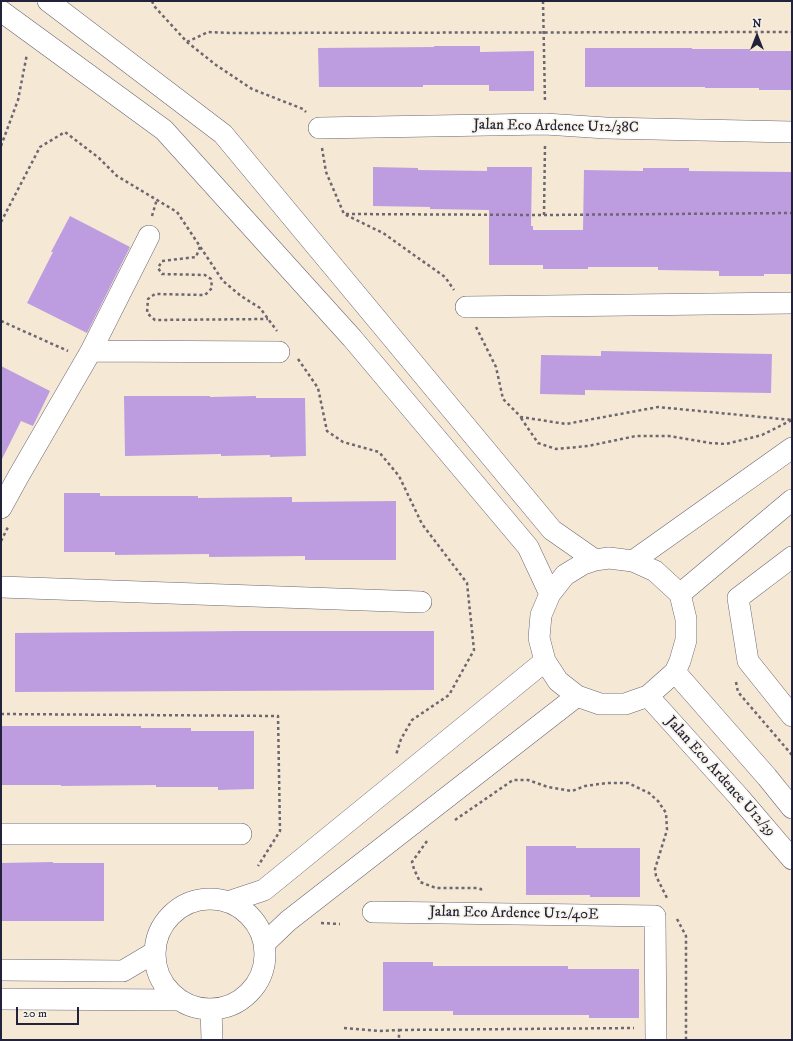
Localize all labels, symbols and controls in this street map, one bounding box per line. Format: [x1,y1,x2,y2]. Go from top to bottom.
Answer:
north arrow [737,16,777,56]
text: N [752,17,762,31]
street label: Jalan Eco Ardence U12/38C [473,117,639,137]
street label: Jalan Eco Ardence U12/39 [661,713,779,841]
street label: Jalan Eco Ardence U12/40E [429,904,599,924]
scale bar [18,999,81,1025]
text: 20 m [23,1006,47,1021]

